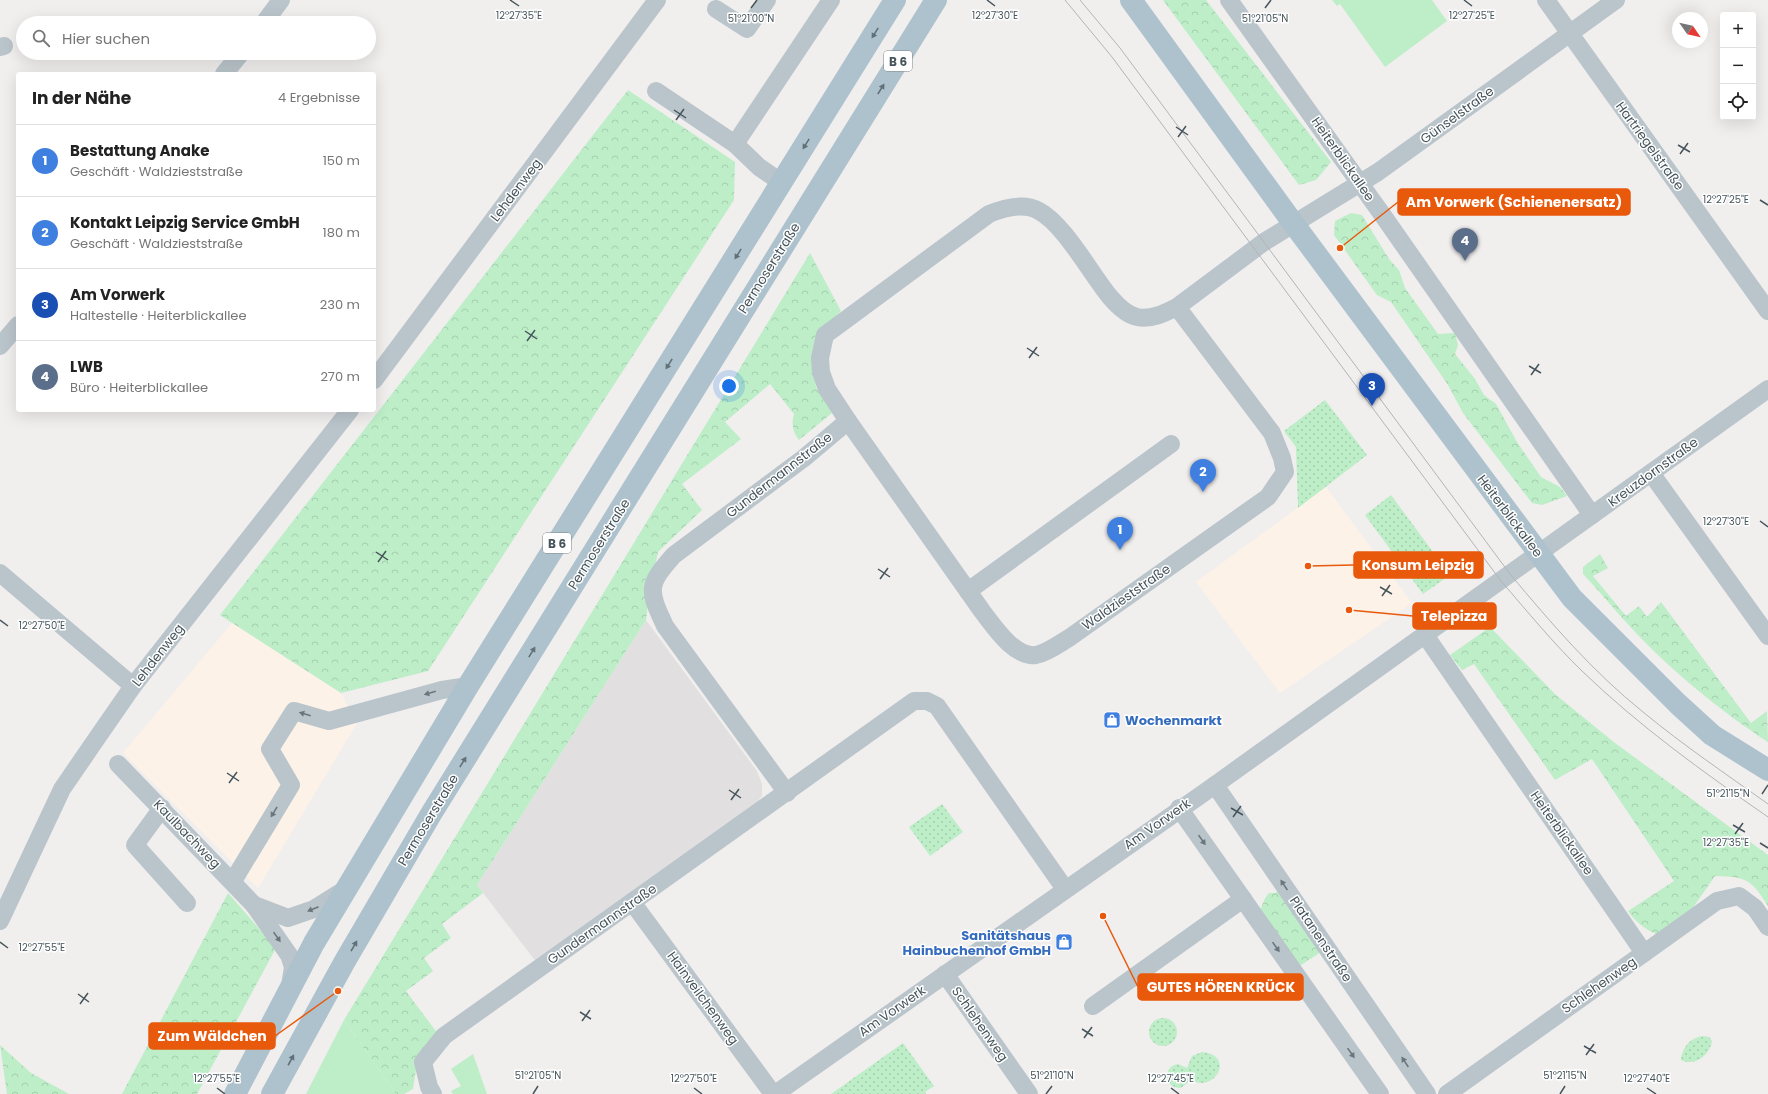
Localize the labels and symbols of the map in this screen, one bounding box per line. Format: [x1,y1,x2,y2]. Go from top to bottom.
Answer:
text: 12°27'35"E [496,8,542,23]
text: 12°27'30"E [972,8,1018,23]
text: 12°27'25"E [1449,8,1495,23]
text: 51°21'00"N [728,11,774,26]
text: 51°21'05"N [1242,11,1288,26]
north arrow [1672,12,1708,48]
one-way arrow [871,27,878,39]
road number: B 6 [884,51,912,71]
street label: Günselstraße [1416,82,1498,148]
one-way arrow [877,84,885,94]
street label: Hartriegelstraße [1611,98,1689,194]
street label: Heiterblickallee [1307,113,1379,205]
one-way arrow [803,138,810,150]
street label: Lehdenweg [486,154,546,226]
callout: Am Vorwerk (Schienenersatz) [1398,189,1630,215]
text: Am Vorwerk (Schienenersatz) [1406,192,1622,212]
text: 12°27'25"E [1703,192,1749,207]
street label: Permoserstraße [733,219,805,317]
pin: 4 [1452,228,1478,261]
one-way arrow [734,248,741,260]
one-way arrow [665,358,672,370]
pin: 3 [1359,373,1385,406]
your location [719,376,739,396]
street label: Gundermannstraße [722,428,836,522]
street label: Kreuzdornstraße [1604,433,1702,511]
pin: 2 [1190,459,1216,492]
street label: Heiterblickallee [1473,471,1547,561]
street label: Permoserstraße [563,495,635,593]
text: 12°27'30"E [1703,514,1749,529]
pin: 1 [1107,517,1133,550]
road number: B 6 [543,533,571,553]
callout: Konsum Leipzig [1354,552,1483,578]
text: Konsum Leipzig [1362,555,1474,575]
street label: Waldzieststraße [1078,559,1174,635]
callout: Telepizza [1413,603,1496,629]
text: Telepizza [1421,606,1487,626]
text: 12°27'50"E [19,618,65,633]
street label: Lehdenweg [128,620,188,690]
one-way arrow [528,646,535,658]
one-way arrow [424,690,436,696]
shop icon: Wochenmarkt [1102,710,1122,730]
one-way arrow [298,711,310,717]
place label: Wochenmarkt [1125,711,1222,730]
one-way arrow [459,757,467,767]
street label: Permoserstraße [393,771,463,869]
text: 51°21'15"N [1706,786,1750,801]
street label: Heiterblickallee [1526,787,1598,879]
street label: Am Vorwerk [1120,794,1195,854]
street label: Kaulbachweg [149,795,225,873]
one-way arrow [271,806,278,818]
one-way arrow [1198,835,1206,845]
text: 12°27'35"E [1703,835,1749,850]
street label: Gundermannstraße [544,879,660,969]
one-way arrow [1280,880,1288,891]
street label: Platanenstraße [1285,892,1357,986]
one-way arrow [307,906,319,912]
place label: Sanitätshaus Hainbuchenhof GmbH [903,926,1051,960]
one-way arrow [273,932,281,942]
shop icon: Sanitätshaus Hainbuchenhof GmbH [1054,932,1074,952]
text: 12°27'55"E [19,940,65,955]
one-way arrow [350,940,357,952]
one-way arrow [1272,941,1280,952]
street label: Hainveilchenweg [663,947,743,1049]
street label: Schlehenweg [1558,952,1640,1018]
callout: GUTES HÖREN KRÜCK [1138,974,1303,1000]
text: GUTES HÖREN KRÜCK [1147,977,1296,997]
street label: Am Vorwerk [855,981,930,1041]
street label: Schlehenweg [947,983,1013,1065]
callout: Zum Wäldchen [149,1023,275,1049]
text: Zum Wäldchen [157,1026,267,1046]
one-way arrow [1347,1047,1355,1058]
one-way arrow [287,1054,294,1066]
one-way arrow [1401,1057,1409,1067]
text: 51°21'05"N [515,1068,561,1083]
text: 51°21'10"N [1030,1068,1074,1083]
text: 51°21'15"N [1543,1068,1587,1083]
text: 12°27'55"E [194,1071,240,1086]
text: 12°27'50"E [671,1071,717,1086]
text: 12°27'45"E [1148,1071,1194,1086]
text: 12°27'40"E [1624,1071,1670,1086]

